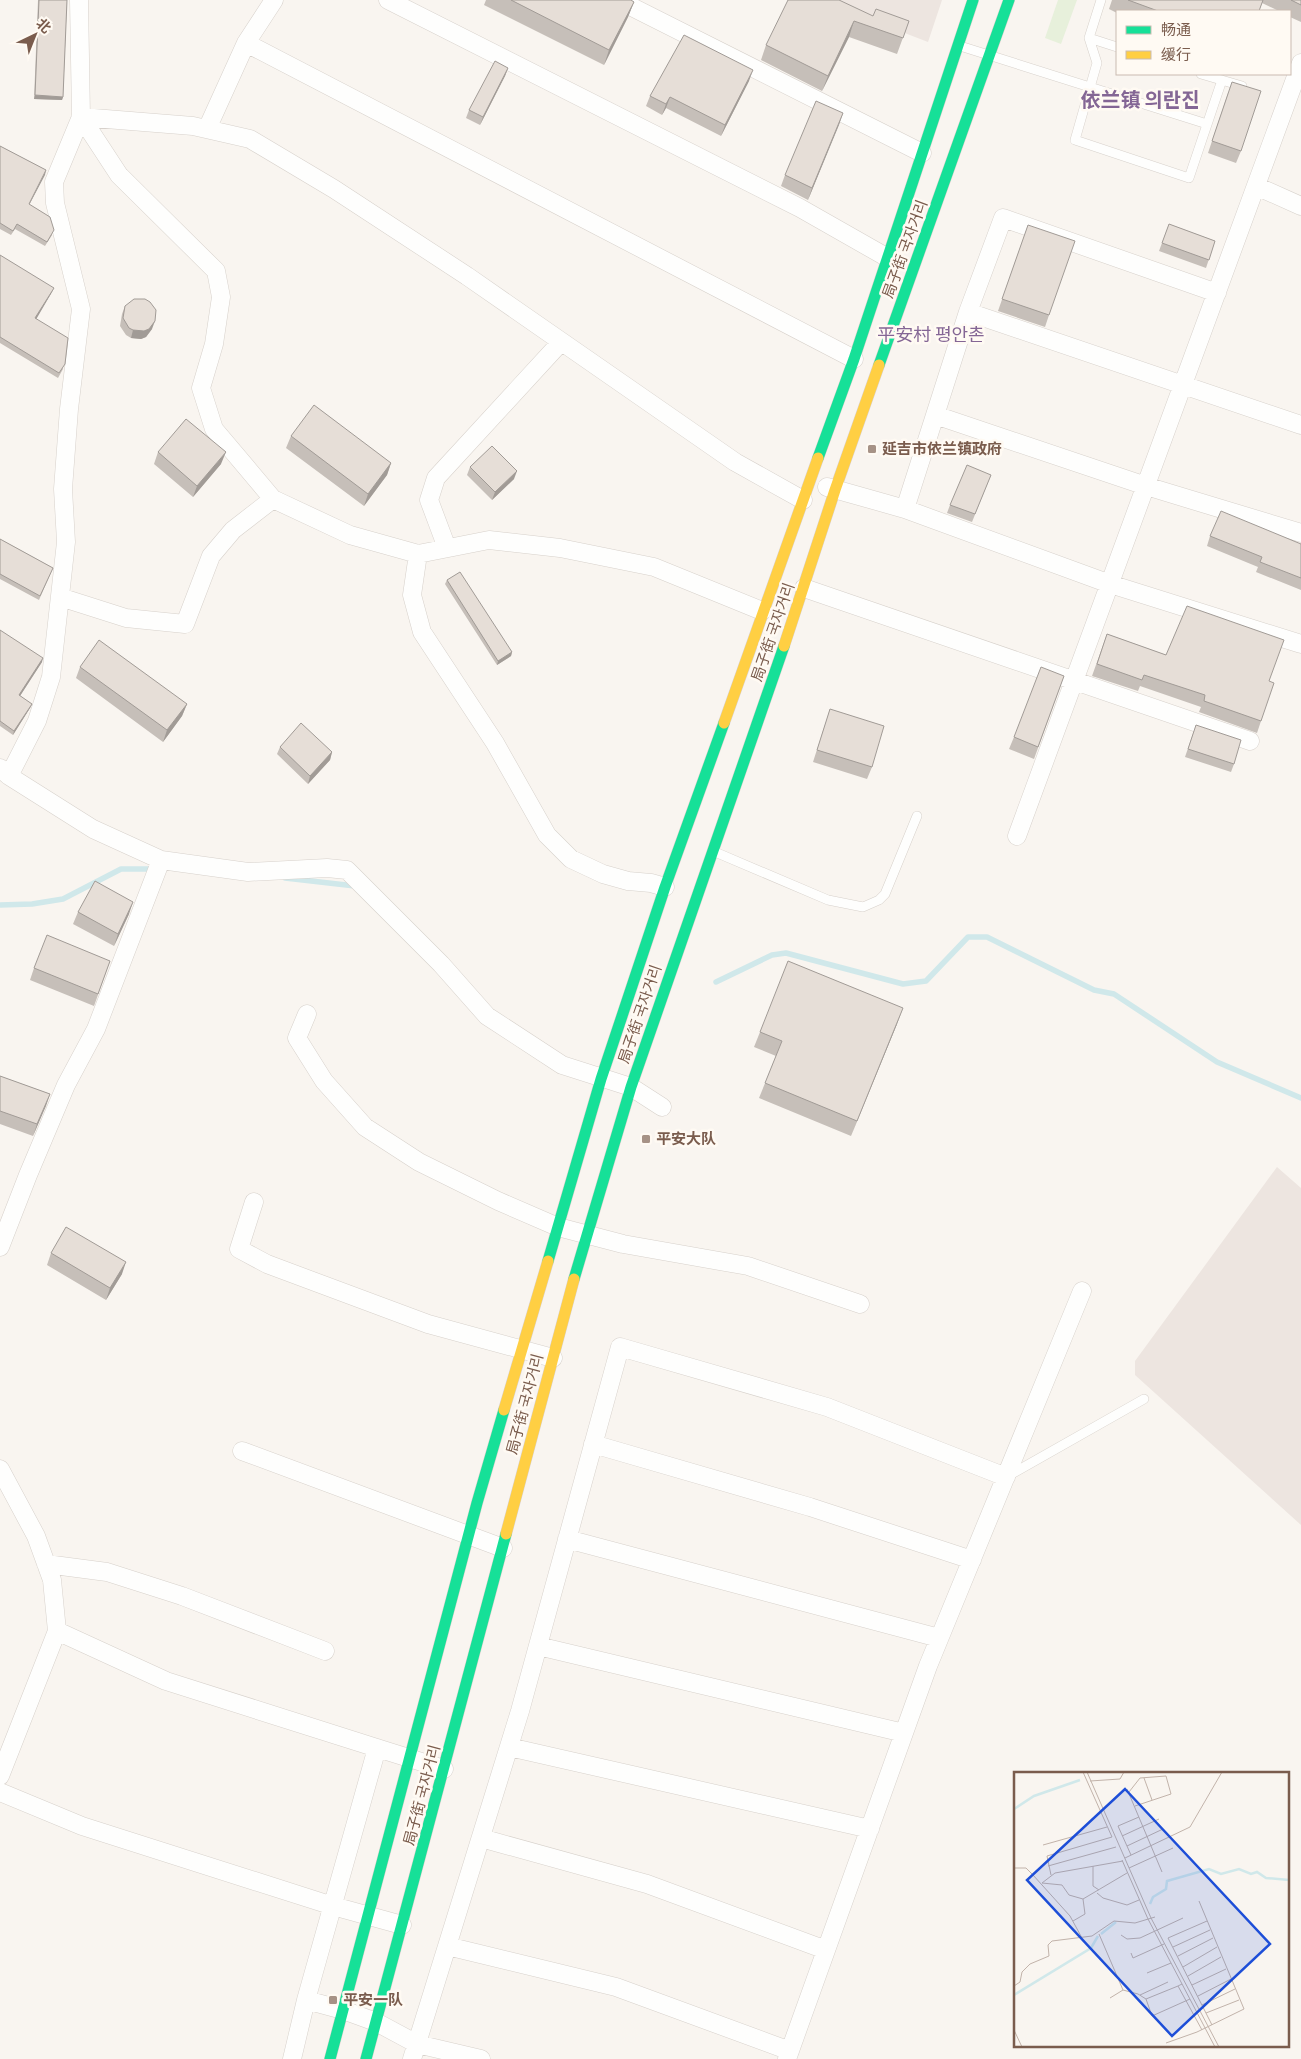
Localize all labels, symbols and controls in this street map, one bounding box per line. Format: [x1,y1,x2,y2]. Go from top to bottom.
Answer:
north arrow [10,10,60,60]
legend [1116,10,1291,75]
text: 北 [31,14,55,38]
text: 畅通 [1161,20,1191,41]
text: 缓行 [1161,45,1191,66]
district label: 依兰镇 의란진 [1080,87,1200,115]
street label: 局子街 국자거리 [878,197,933,301]
district label: 平安村 평안촌 [877,323,985,348]
place label: 延吉市依兰镇政府 [882,439,1002,460]
marker: 延吉市依兰镇政府 [866,443,878,455]
street label: 局子街 국자거리 [747,580,800,684]
street label: 局子街 국자거리 [614,962,667,1066]
place label: 平安大队 [656,1129,716,1150]
marker: 平安大队 [640,1133,652,1145]
street label: 局子街 국자거리 [502,1352,549,1457]
street label: 局子街 국자거리 [399,1743,446,1848]
inset map [1014,1772,1288,2046]
place label: 平安一队 [343,1990,403,2011]
marker: 平安一队 [327,1994,339,2006]

